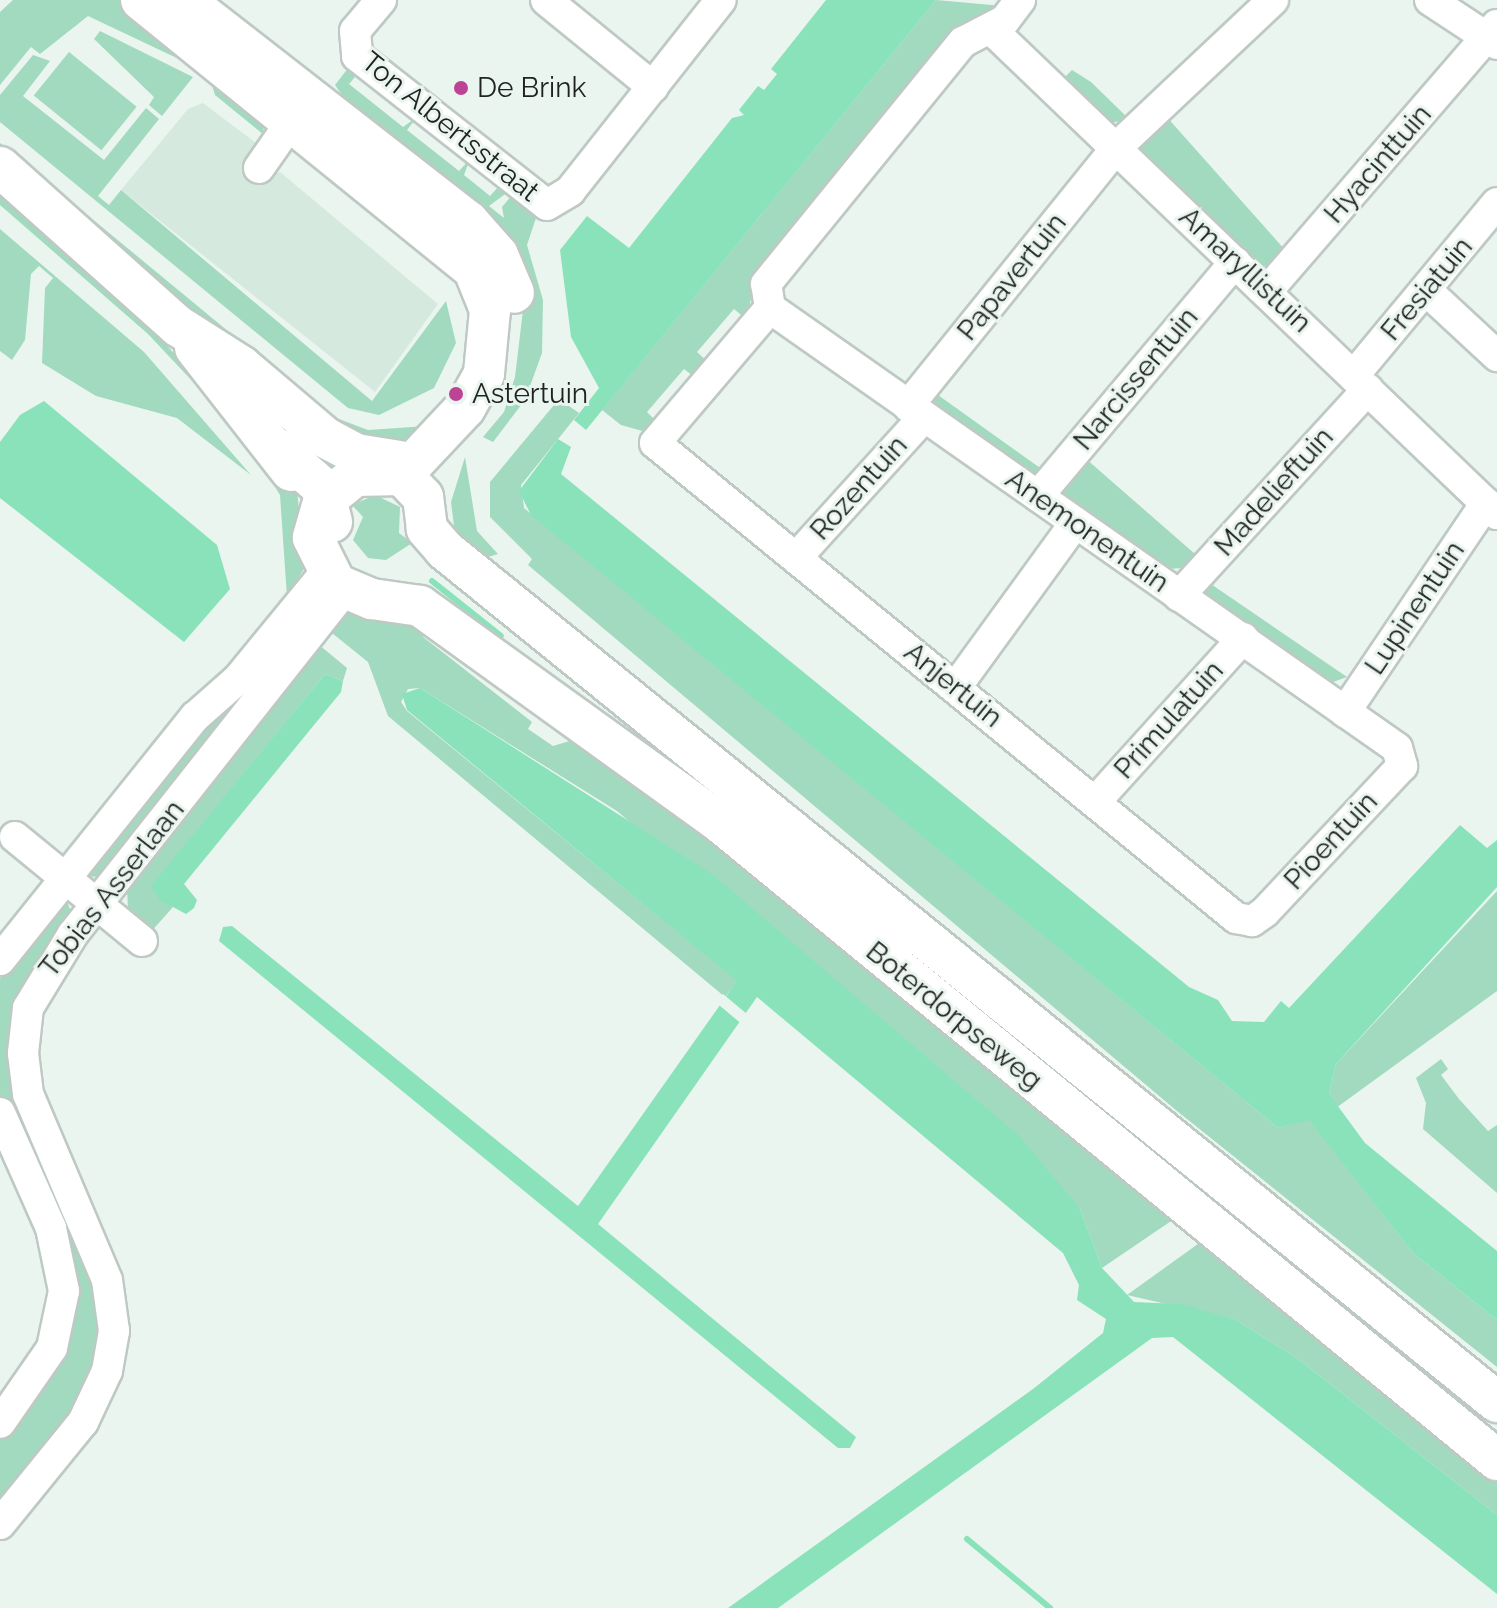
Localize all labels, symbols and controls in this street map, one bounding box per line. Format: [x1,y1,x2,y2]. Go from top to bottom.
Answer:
street label: Ton Albertsstraat [354,45,546,209]
place label: De Brink [477,71,586,105]
marker: De Brink [452,79,470,97]
street label: Hyacinttuin [1317,98,1439,230]
street label: Amaryllistuin [1172,200,1318,340]
street label: Papavertuin [951,207,1073,347]
street label: Fresiatuin [1374,231,1480,347]
street label: Narcissentuin [1067,301,1205,457]
place label: Astertuin [472,377,588,411]
marker: Astertuin [447,385,465,403]
street label: Madelieftuin [1208,421,1340,563]
street label: Rozentuin [803,429,915,547]
street label: Anemonentuin [999,462,1175,600]
street label: Lupinentuin [1358,535,1472,681]
street label: Anjertuin [897,635,1009,735]
street label: Primulatuin [1107,654,1231,786]
street label: Pioentuin [1277,785,1385,897]
street label: Tobias Asserlaan [32,793,192,985]
street label: Boterdorpseweg [859,935,1049,1097]

